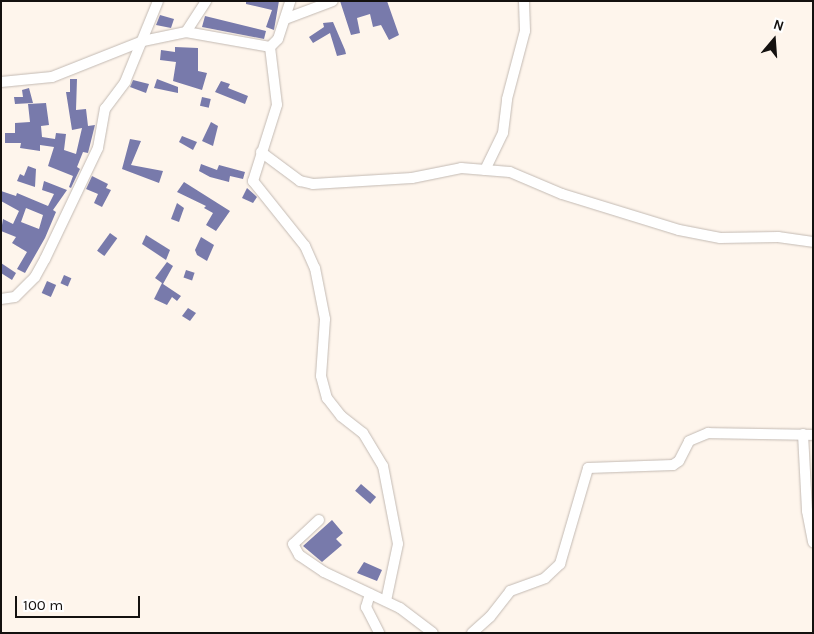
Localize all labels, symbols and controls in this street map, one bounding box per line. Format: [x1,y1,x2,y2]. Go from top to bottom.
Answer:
north arrow [749,15,799,65]
text: N [771,16,786,35]
scale bar [18,586,142,618]
text: 100 m [23,596,63,614]

